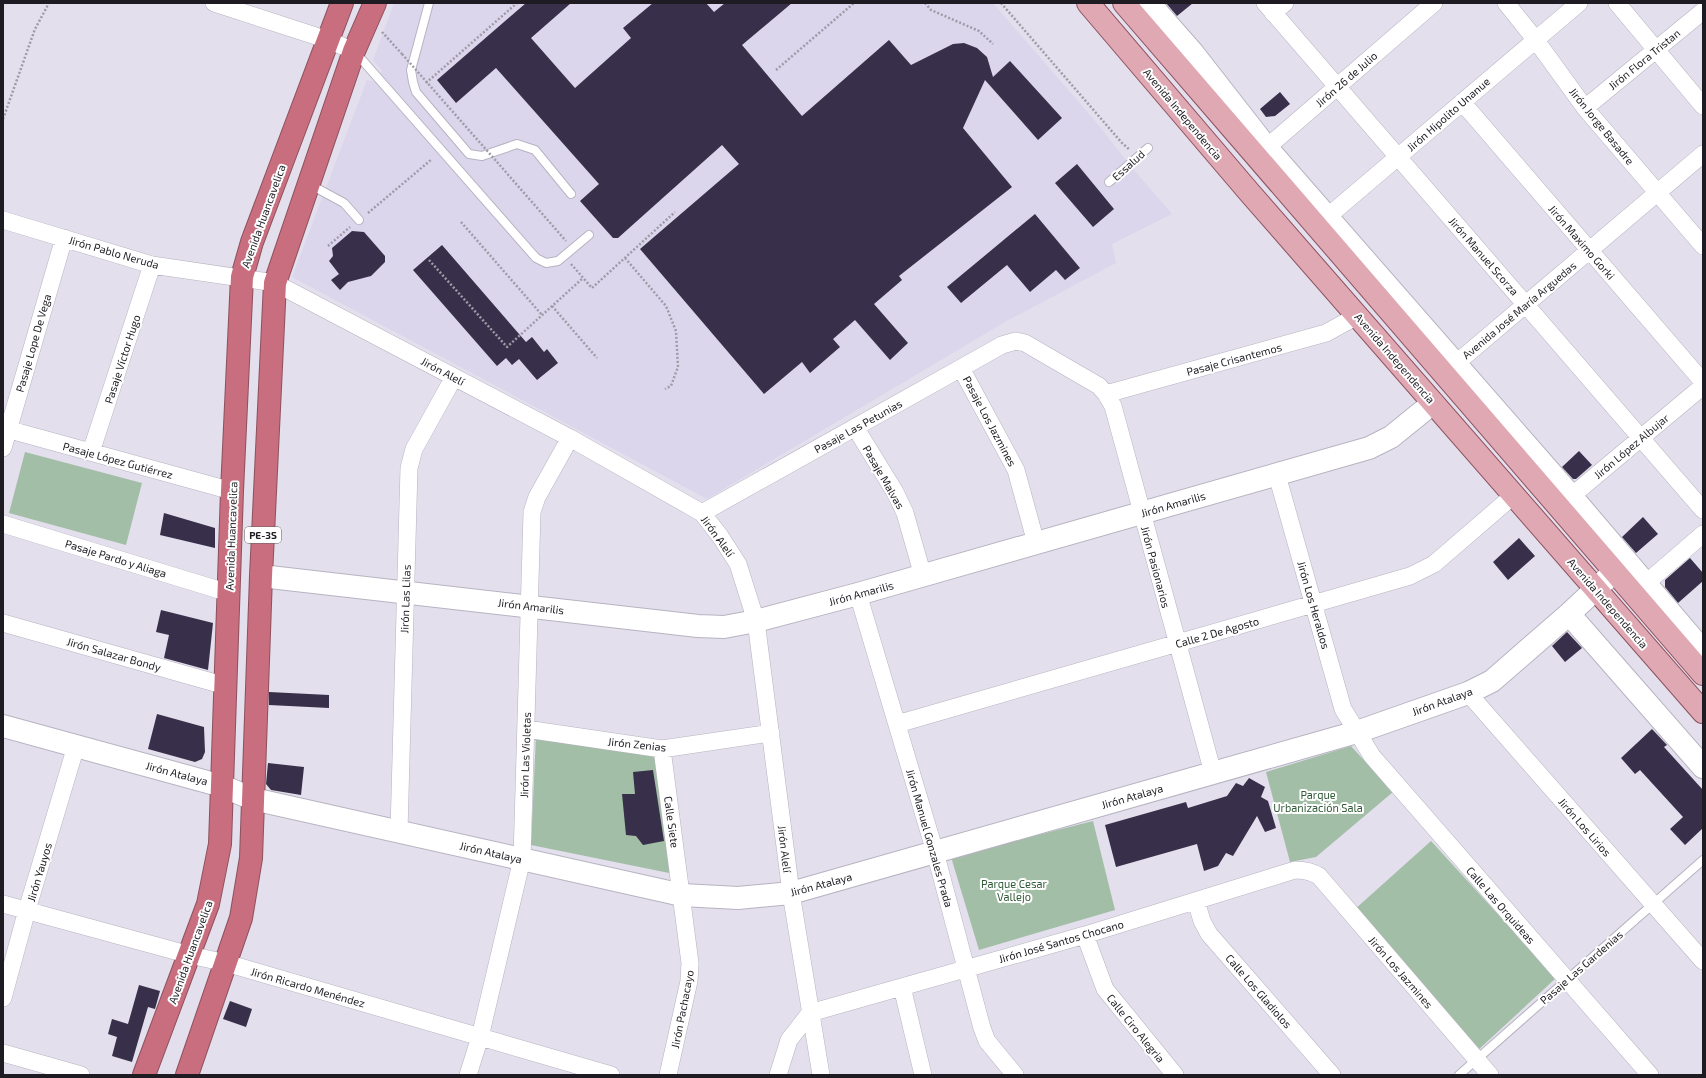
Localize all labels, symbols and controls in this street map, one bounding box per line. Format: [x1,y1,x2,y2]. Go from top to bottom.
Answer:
street label: Jirón Flora Tristan [1605,26,1683,92]
street label: Jirón 26 de Julio [1313,49,1379,109]
street label: Avenida Independencia [1141,66,1225,162]
street label: Jirón Hipolito Unanue [1404,74,1492,154]
street label: Jirón Jorge Basadre [1567,85,1637,167]
street label: Essalud [1109,147,1147,183]
street label: Avenida Huancavelica [238,163,288,269]
street label: Jirón Maximo Gorki [1546,202,1618,282]
street label: Jirón Manuel Scorza [1447,214,1521,298]
street label: Jirón Pablo Neruda [67,233,161,271]
street label: Avenida José María Arguedas [1459,258,1579,361]
street label: Pasaje Lope De Vega [13,292,54,394]
street label: Avenida Independencia [1352,310,1438,406]
street label: Pasaje Víctor Hugo [101,313,143,405]
street label: Pasaje Crisantemos [1185,340,1284,379]
street label: Jirón Alelí [419,354,468,388]
street label: Pasaje Los Jazmines [960,374,1020,469]
street label: Pasaje Las Petunias [812,396,905,456]
street label: Jirón López Albujar [1591,411,1672,482]
street label: Pasaje López Gutiérrez [61,439,175,482]
street label: Pasaje Malvas [860,443,908,512]
street label: Avenida Huancavelica [223,481,239,591]
street label: Jirón Amarilis [1139,488,1207,519]
street label: Jirón Alelí [699,513,738,560]
street label: Jirón Pasionarios [1139,525,1173,610]
road number: PE-3S [245,527,281,543]
street label: Pasaje Pardo y Aliaga [63,536,168,581]
street label: Avenida Independencia [1565,555,1651,651]
street label: Jirón Los Heraldos [1295,560,1333,651]
street label: Jirón Las Lilas [397,564,413,634]
street label: Jirón Amarilis [827,578,895,608]
street label: Jirón Amarilis [497,595,565,617]
street label: Calle 2 De Agosto [1174,614,1260,650]
street label: Jirón Salazar Bondy [65,634,163,674]
street label: Jirón Atalaya [1410,684,1474,718]
street label: Jirón Las Violetas [517,711,533,798]
street label: Jirón Zenias [607,734,667,754]
street label: Jirón Atalaya [145,758,209,788]
street label: Jirón Manuel Gonzales Prada [904,767,956,909]
street label: Jirón Atalaya [1100,781,1164,811]
park label: Parque Urbanización Sala [1273,788,1363,814]
street label: Calle Siete [662,795,682,849]
street label: Jirón Los Lirios [1556,795,1614,859]
street label: Jirón Alelí [776,825,795,875]
street label: Jirón Atalaya [459,839,523,865]
street label: Jirón Yauyos [24,841,54,903]
street label: Calle Las Orquideas [1464,864,1538,946]
street label: Jirón Atalaya [789,869,853,899]
park label: Parque Cesar Vallejo [981,877,1048,904]
street label: Avenida Huancavelica [165,899,215,1005]
street label: Jirón José Santos Chocano [997,917,1125,965]
street label: Pasaje Las Gardenias [1537,927,1626,1007]
street label: Jirón Los Jazmines [1366,933,1436,1011]
street label: Calle Los Gladiolos [1223,951,1295,1031]
street label: Jirón Ricardo Menéndez [249,964,367,1010]
street label: Jirón Pachacayo [668,969,696,1049]
street label: Calle Ciro Alegria [1104,991,1168,1065]

